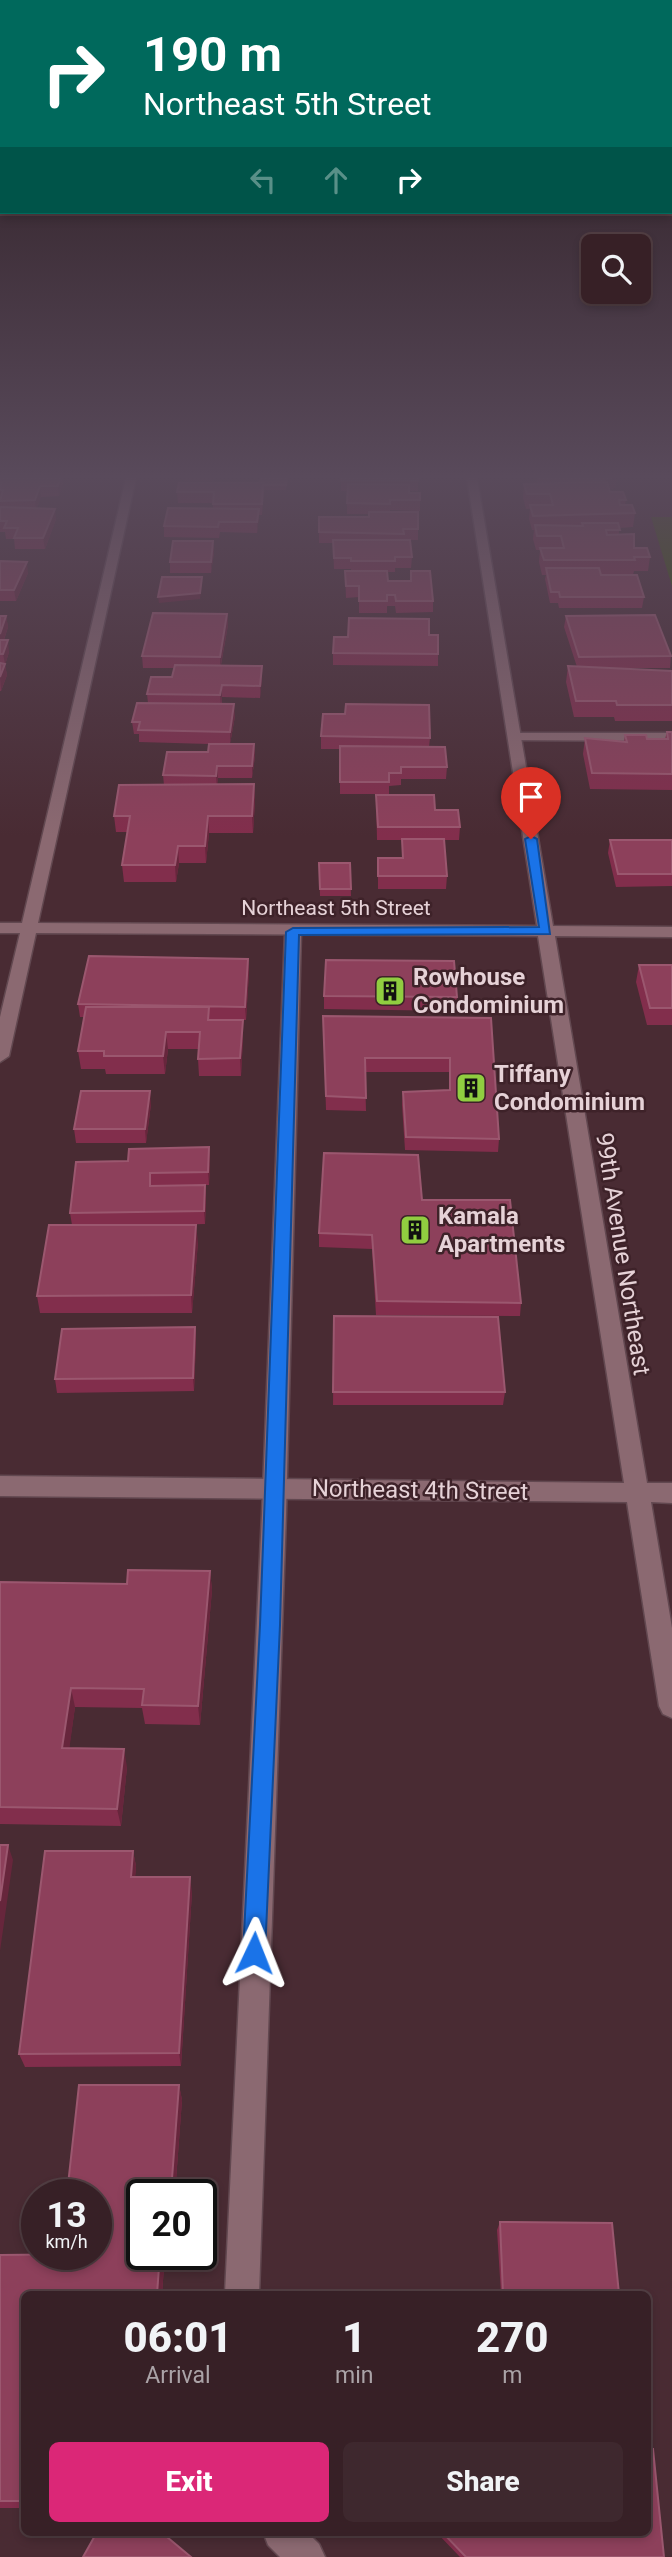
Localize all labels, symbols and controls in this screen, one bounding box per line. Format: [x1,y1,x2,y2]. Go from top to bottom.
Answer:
text: 190 m [143,26,282,83]
icon: right [28,28,119,119]
text: Northeast 5th Street [143,85,432,123]
icon: left [244,161,282,199]
icon: ahead [317,161,355,199]
icon: right [390,161,428,199]
map controls [581,234,651,304]
button: search [581,234,651,304]
pin [501,767,561,839]
icon: arrive [512,778,550,816]
street label: Northeast 5th Street [241,896,431,920]
place label: Rowhouse Condominium [413,963,564,1019]
building icon: Rowhouse Condominium [373,974,407,1008]
place label: Tiffany Condominium [494,1060,645,1116]
building icon: Tiffany Condominium [454,1071,488,1105]
street label: 99th Avenue Northeast [590,1131,656,1377]
place label: Kamala Apartments [438,1202,565,1258]
building icon: Kamala Apartments [398,1213,432,1247]
street label: Northeast 4th Street [312,1474,529,1506]
position arrow [217,1916,291,1990]
speed limit sign: 20 [126,2179,217,2270]
text: 13 [46,2195,87,2236]
text: km/h [45,2231,88,2252]
text: 06:01 [123,2313,233,2362]
text: 1 [342,2313,366,2362]
text: 270 [476,2313,549,2362]
text: Arrival [145,2362,211,2389]
text: min [335,2362,373,2389]
text: m [502,2362,522,2389]
button: Exit [49,2442,329,2522]
button: Share [343,2442,623,2522]

